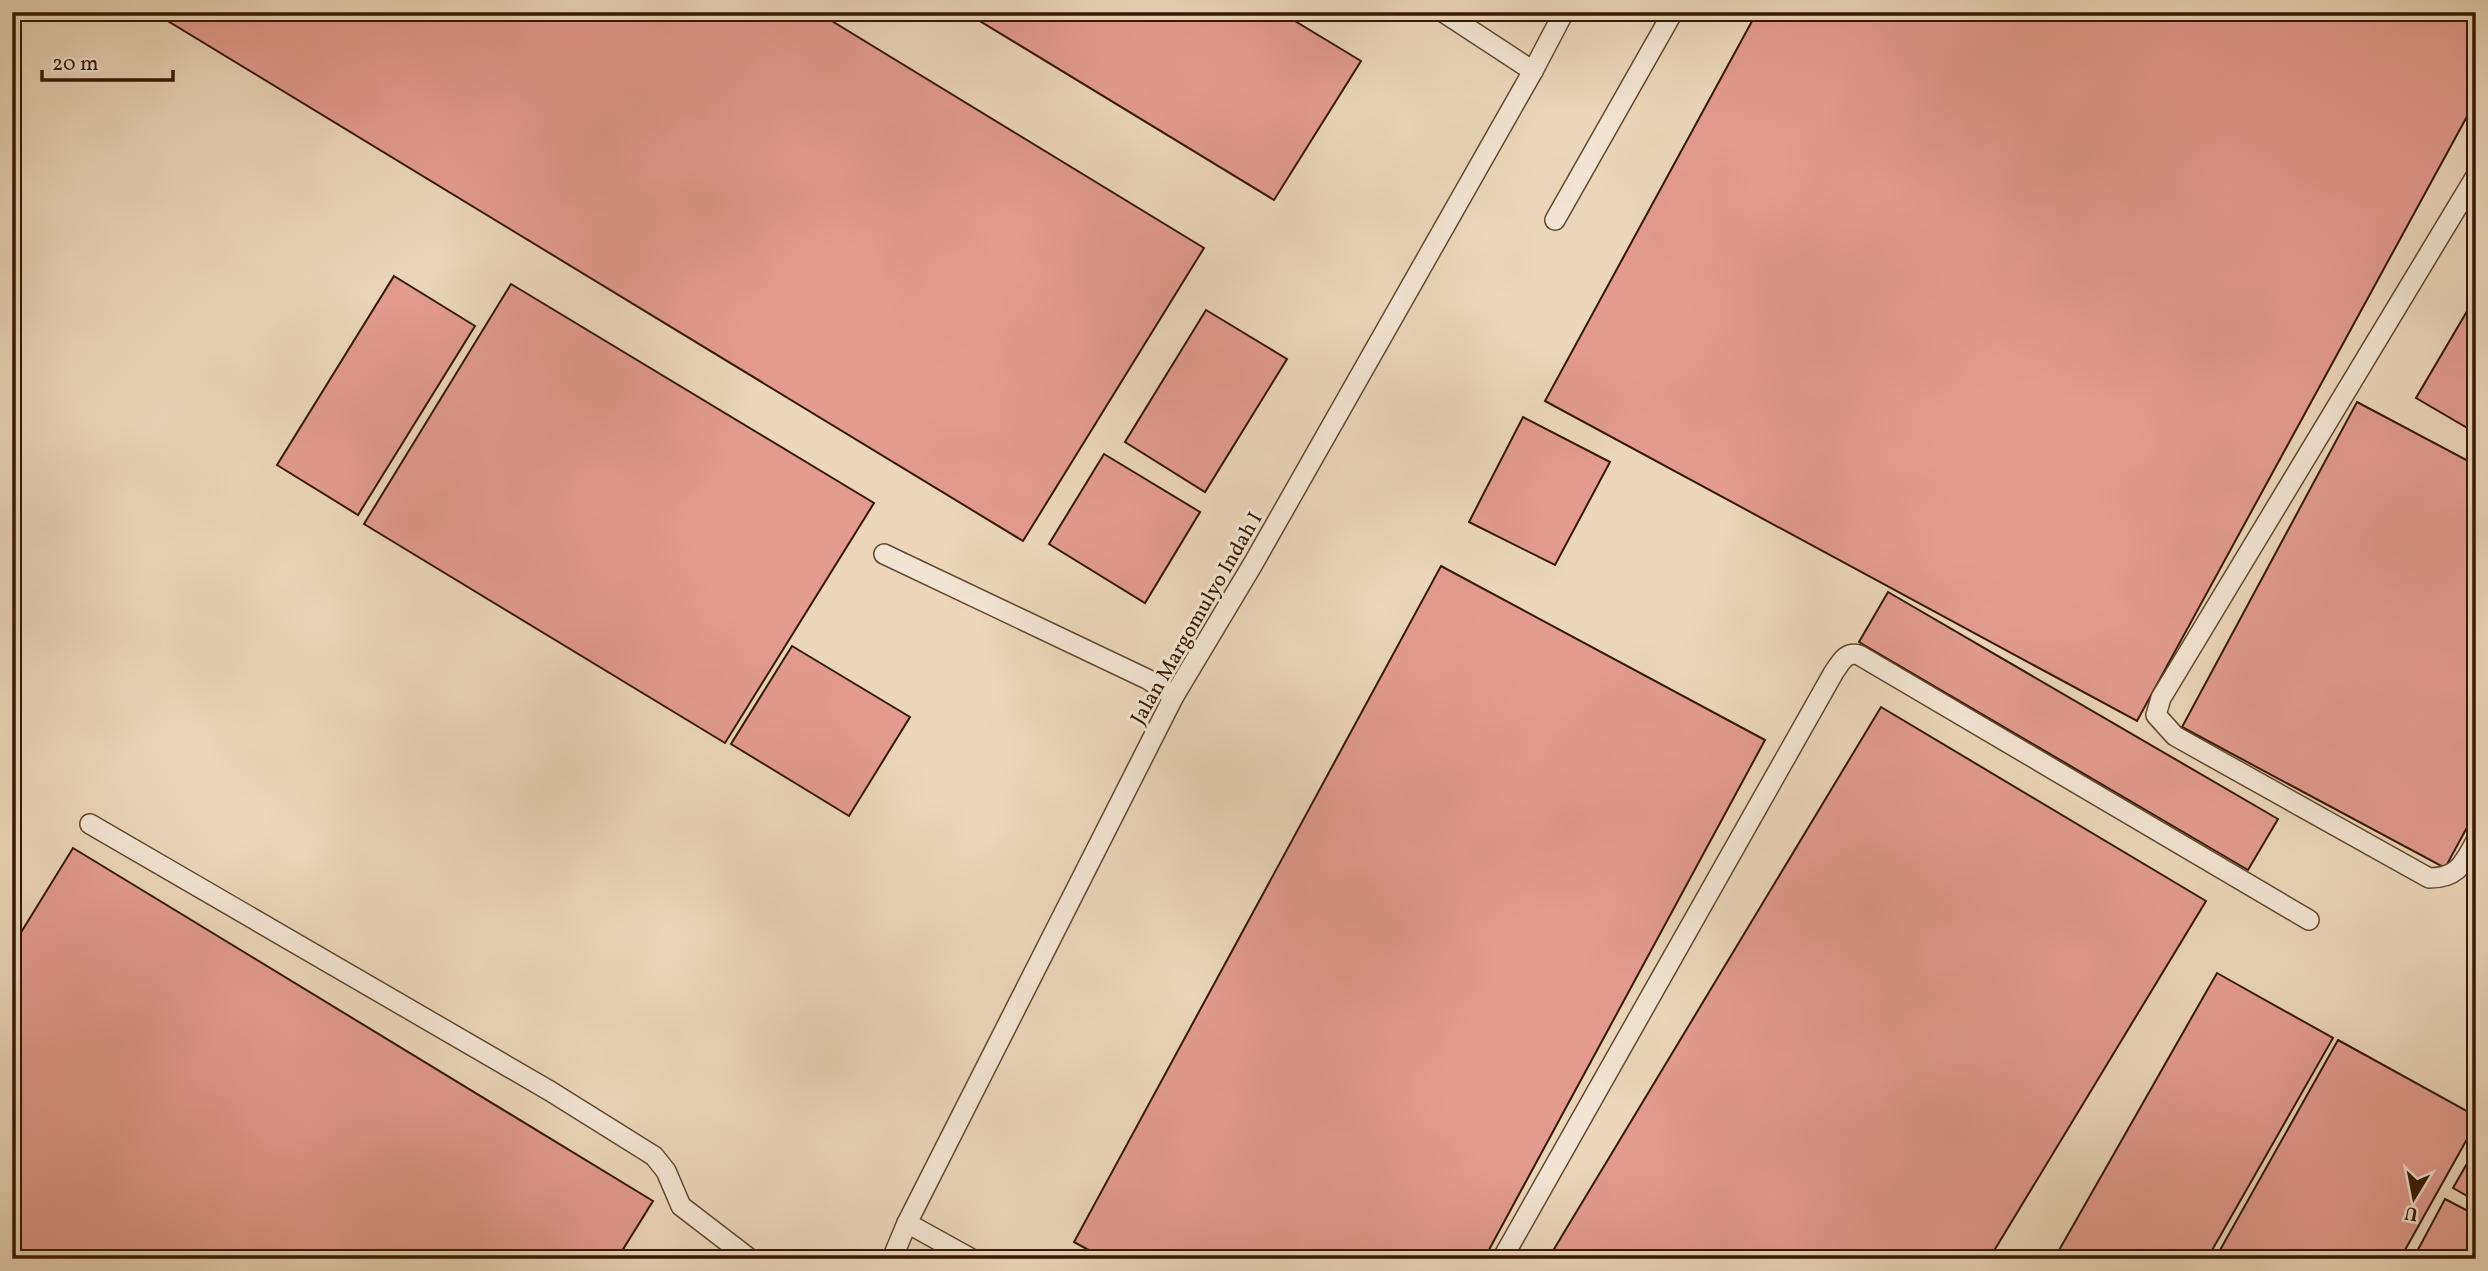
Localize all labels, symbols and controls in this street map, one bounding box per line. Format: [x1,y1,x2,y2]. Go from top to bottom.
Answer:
scale bar [42,38,173,82]
text: 20 m [52,50,98,79]
street label: Jalan Margomulyo Indah I [1124,507,1270,730]
north arrow [2380,1162,2450,1232]
text: U [2403,1199,2420,1227]

